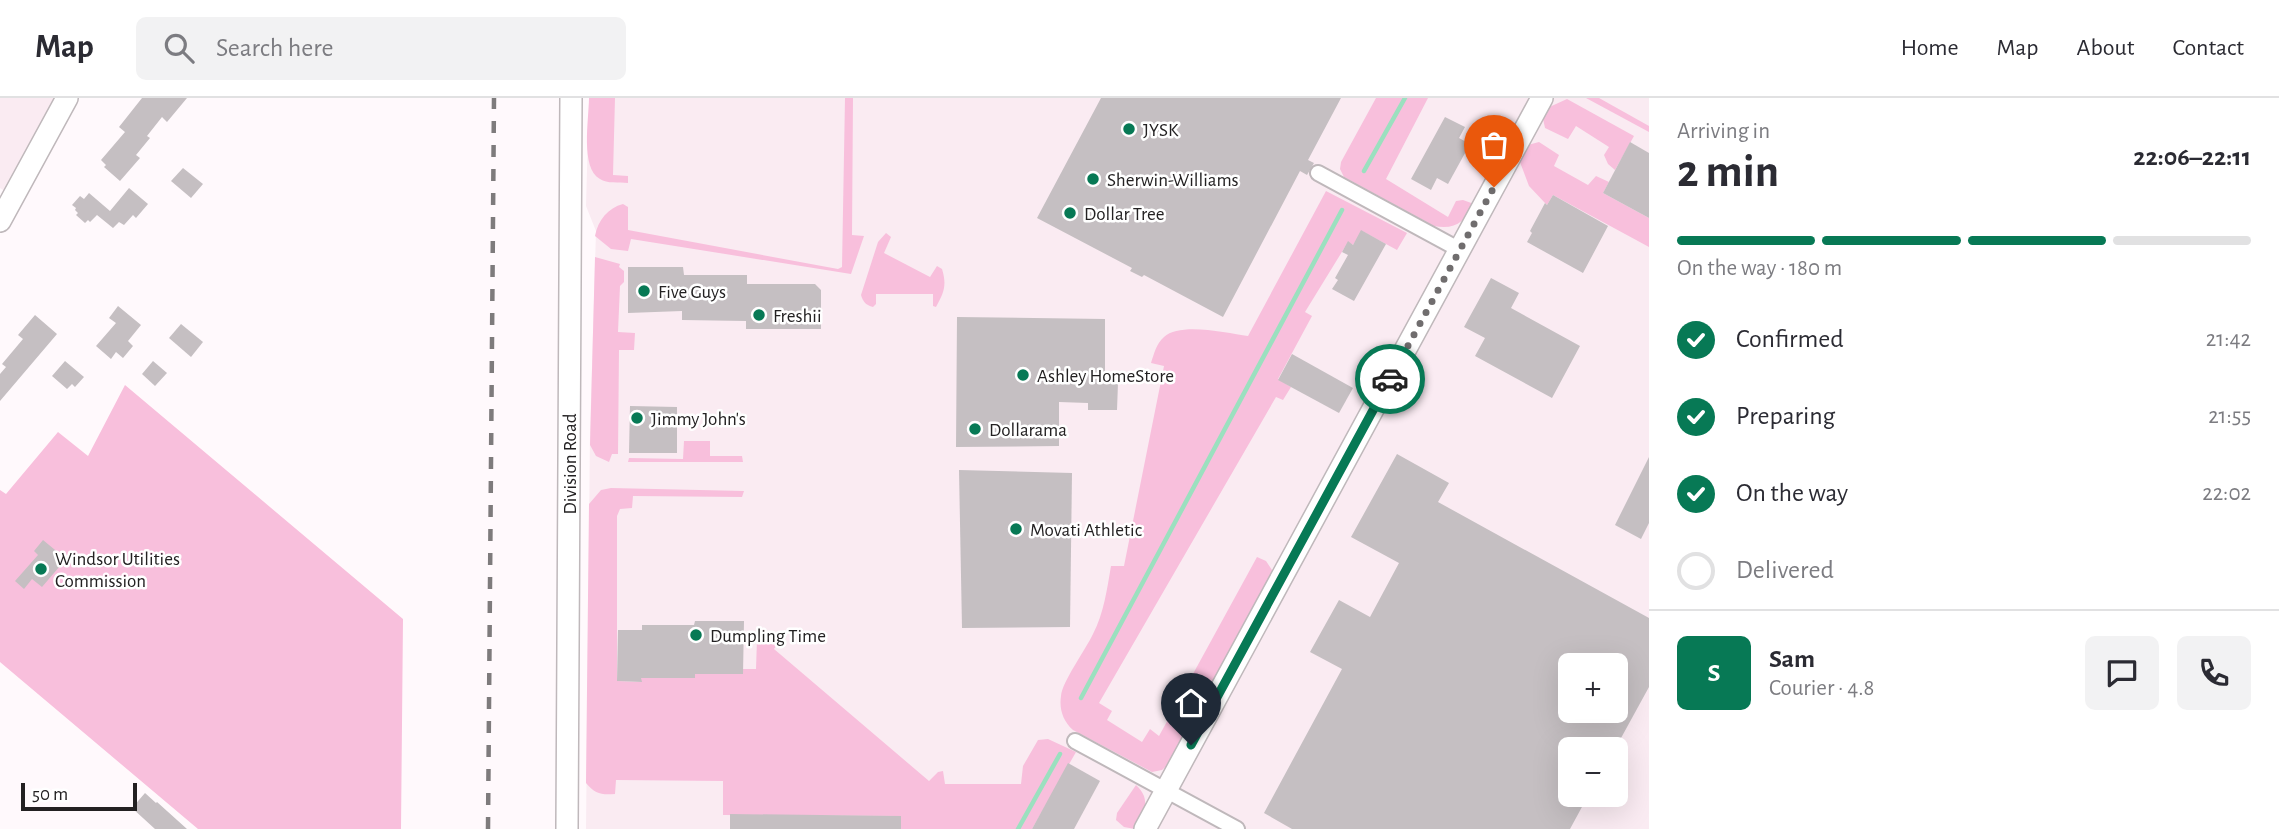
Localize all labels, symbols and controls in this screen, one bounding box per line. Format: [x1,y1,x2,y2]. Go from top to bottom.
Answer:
search box [136,17,626,80]
icon: search [160,29,198,67]
text: Map [35,31,94,64]
text: Search here [216,35,334,61]
text: Home [1901,36,1959,60]
text: Map [1997,36,2039,60]
text: About [2077,36,2134,60]
text: Contact [2172,36,2244,60]
pin [1464,115,1524,187]
text: Arriving in [1677,120,1770,143]
marker: JYSK [1121,121,1137,137]
place label: JYSK [1143,121,1179,140]
icon: bag [1475,126,1513,164]
text: 22:06–22:11 [2133,144,2251,170]
text: 2 min [1677,149,1779,195]
marker: Sherwin-Williams [1085,171,1101,187]
place label: Sherwin-Williams [1107,171,1239,190]
marker: Dollar Tree [1062,205,1078,221]
place label: Dollar Tree [1084,205,1165,224]
text: On the way · 180 m [1677,257,1842,280]
marker: Five Guys [636,283,652,299]
place label: Five Guys [658,283,726,302]
marker: Freshii [751,307,767,323]
place label: Freshii [773,307,822,326]
icon: check [1677,321,1715,359]
text: Confirmed [1736,326,1844,352]
text: 21:42 [2206,328,2251,351]
courier [1355,344,1425,414]
icon: car [1371,360,1409,398]
marker: Ashley HomeStore [1015,367,1031,383]
place label: Ashley HomeStore [1037,367,1174,386]
icon: check [1677,398,1715,436]
text: Preparing [1736,403,1835,429]
text: 21:55 [2208,405,2251,428]
marker: Jimmy John's [629,410,645,426]
place label: Jimmy John's [651,410,746,429]
street label: Division Road [561,413,580,515]
marker: Dollarama [967,421,983,437]
place label: Dollarama [989,421,1067,440]
icon: check [1677,475,1715,513]
text: On the way [1736,480,1848,506]
text: 22:02 [2202,482,2251,505]
marker: Movati Athletic [1008,521,1024,537]
place label: Movati Athletic [1030,521,1142,540]
place label: Windsor Utilities Commission [55,550,180,591]
text: Delivered [1736,557,1834,583]
marker: Windsor Utilities Commission [33,561,49,577]
marker: Dumpling Time [688,627,704,643]
place label: Dumpling Time [710,627,826,646]
button: chat [2085,636,2159,710]
button: phone [2177,636,2251,710]
text: Sam [1769,646,1815,672]
map controls [1558,653,1628,807]
button: + [1558,653,1628,723]
text: S [1708,660,1720,686]
pin [1161,673,1221,745]
text: Courier · 4.8 [1769,677,1874,700]
icon: home [1172,684,1210,722]
button: − [1558,737,1628,807]
scale bar [21,780,136,812]
text: 50 m [32,785,68,804]

